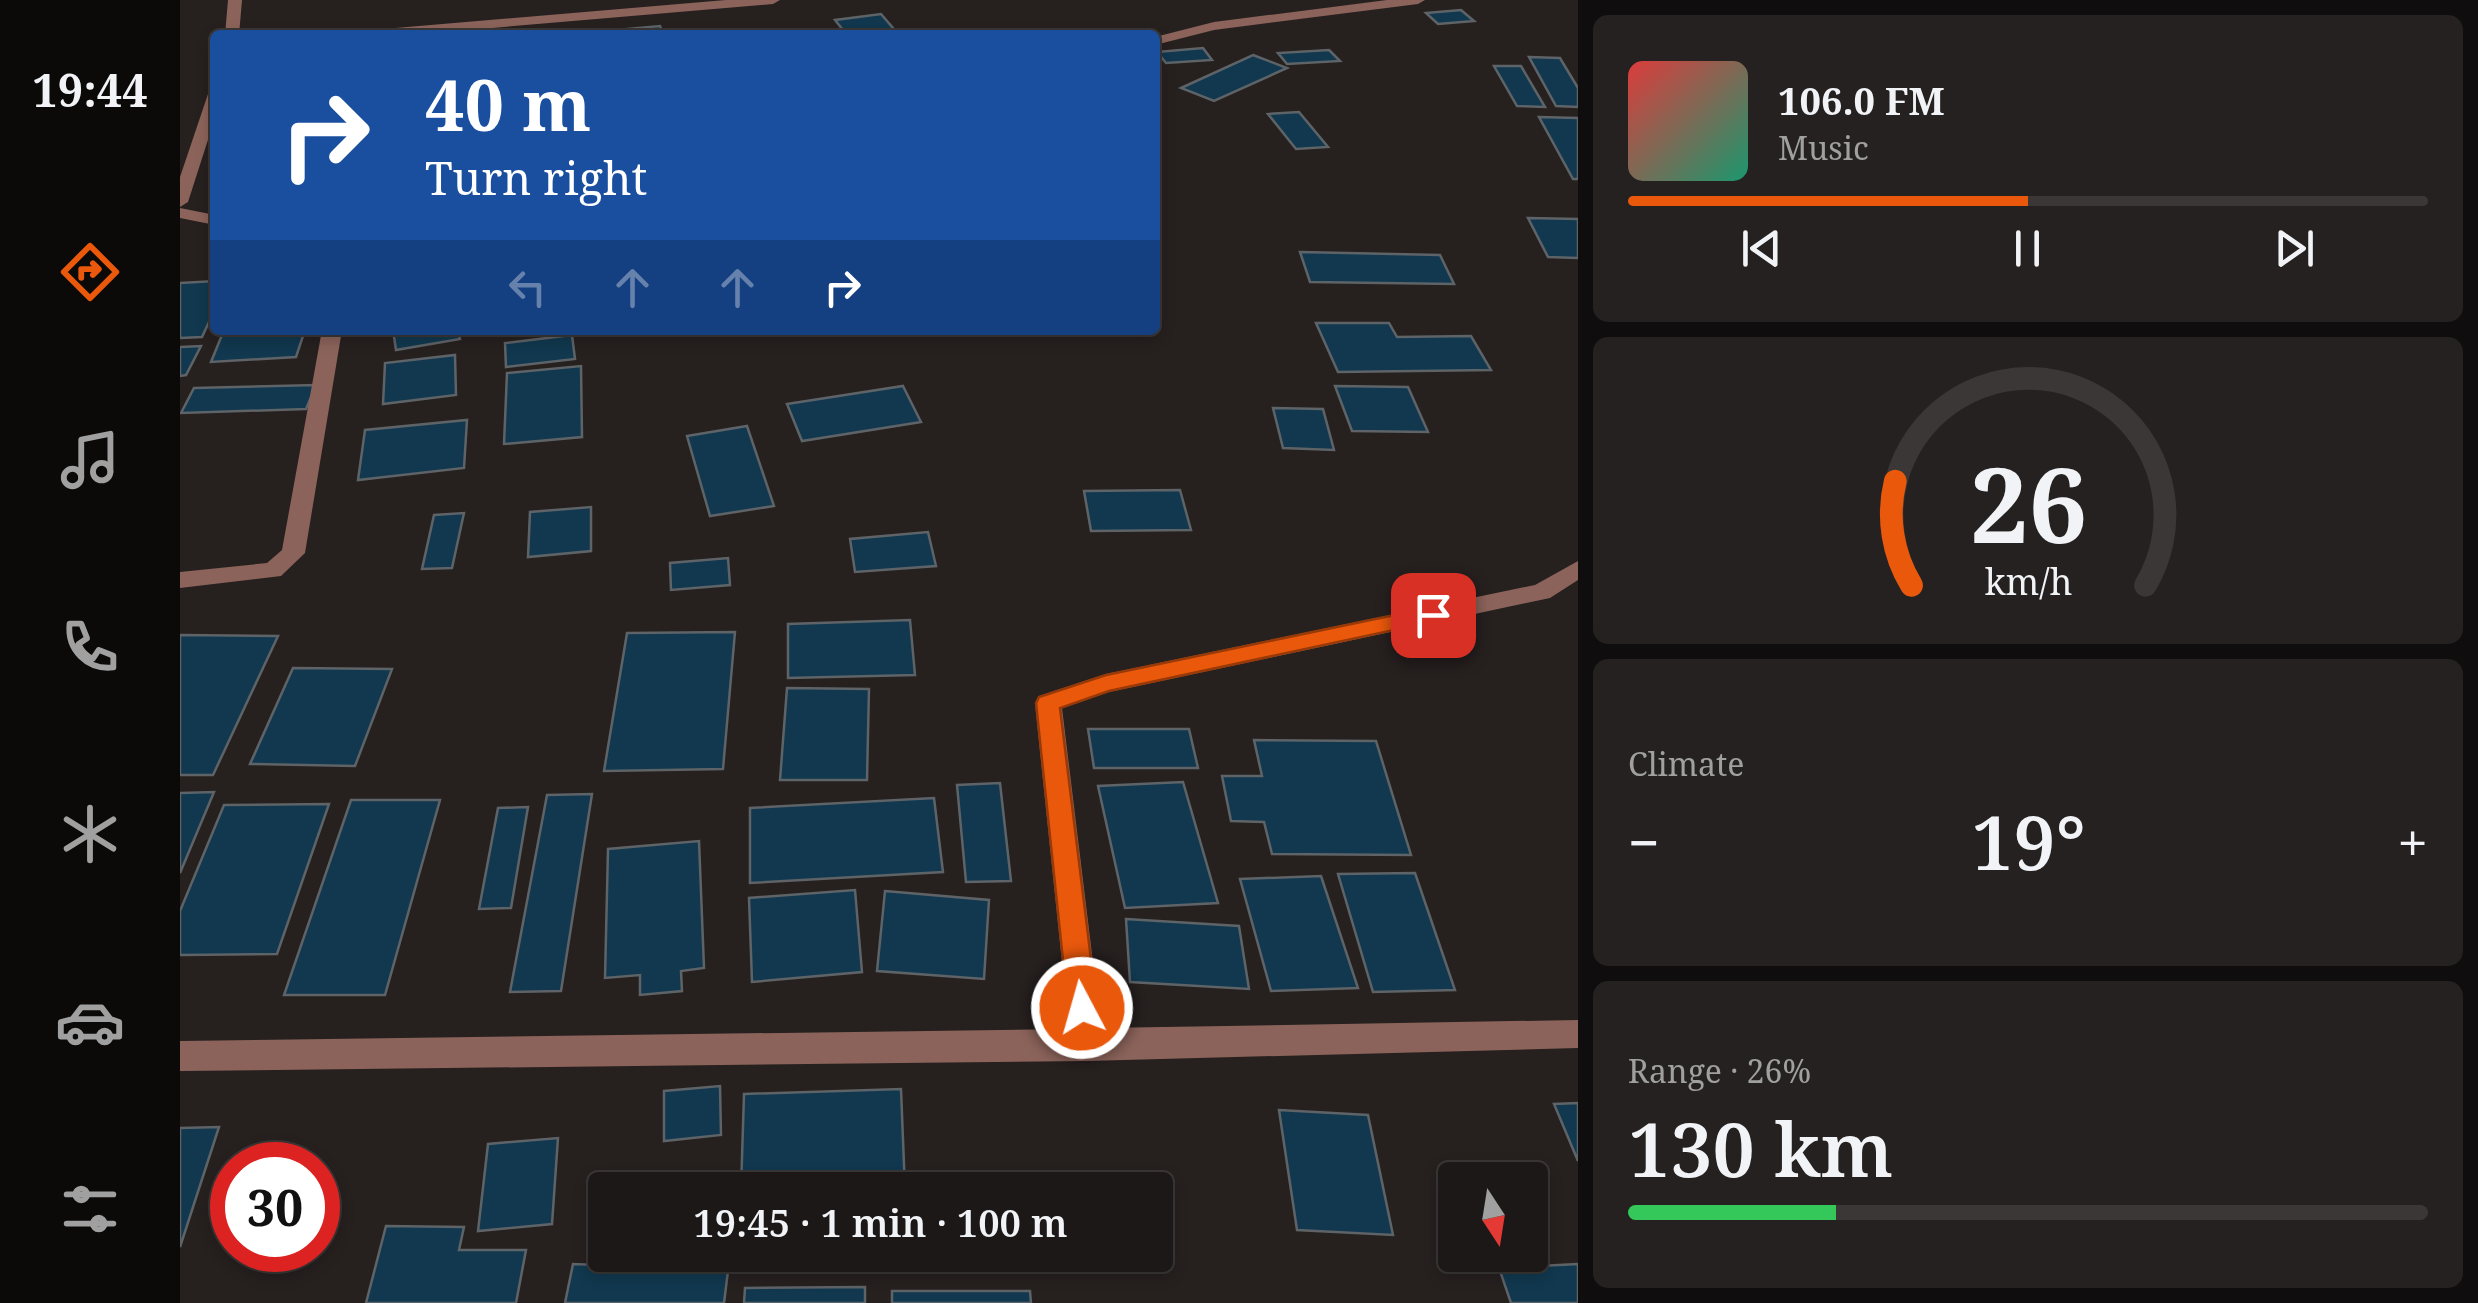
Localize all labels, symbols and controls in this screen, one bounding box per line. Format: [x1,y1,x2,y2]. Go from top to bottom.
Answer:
text: 40 m [425,56,591,152]
text: 19:44 [32,59,148,120]
icon: right [260,70,390,200]
text: 106.0 FM [1778,74,1945,126]
text: Music [1778,126,1869,169]
text: Turn right [425,147,647,208]
icon: previous [1734,221,1789,276]
icon: pause [2000,221,2055,276]
icon: next [2267,221,2322,276]
icon: directions [55,237,125,307]
icon: left [500,260,555,315]
icon: ahead [605,260,660,315]
icon: ahead [710,260,765,315]
icon: right [815,260,870,315]
icon: music [55,425,125,495]
text: 26 [1969,432,2087,573]
text: km/h [1984,557,2072,605]
pin [1391,573,1476,658]
icon: arrive [1406,588,1461,643]
icon: phone [55,612,125,682]
text: Climate [1628,742,1744,785]
text: 19° [1971,790,2086,892]
icon: climate [55,799,125,869]
text: − [1628,804,1660,879]
text: + [2397,804,2428,879]
position arrow [1030,956,1134,1060]
icon: car [55,987,125,1057]
text: Range · 26% [1628,1049,1811,1092]
text: 130 km [1628,1097,1893,1199]
speed limit sign: 30 [210,1142,340,1272]
north arrow [1438,1162,1548,1272]
map controls [1438,1162,1548,1272]
icon: filters [55,1174,125,1244]
text: 19:45 · 1 min · 100 m [693,1196,1068,1248]

